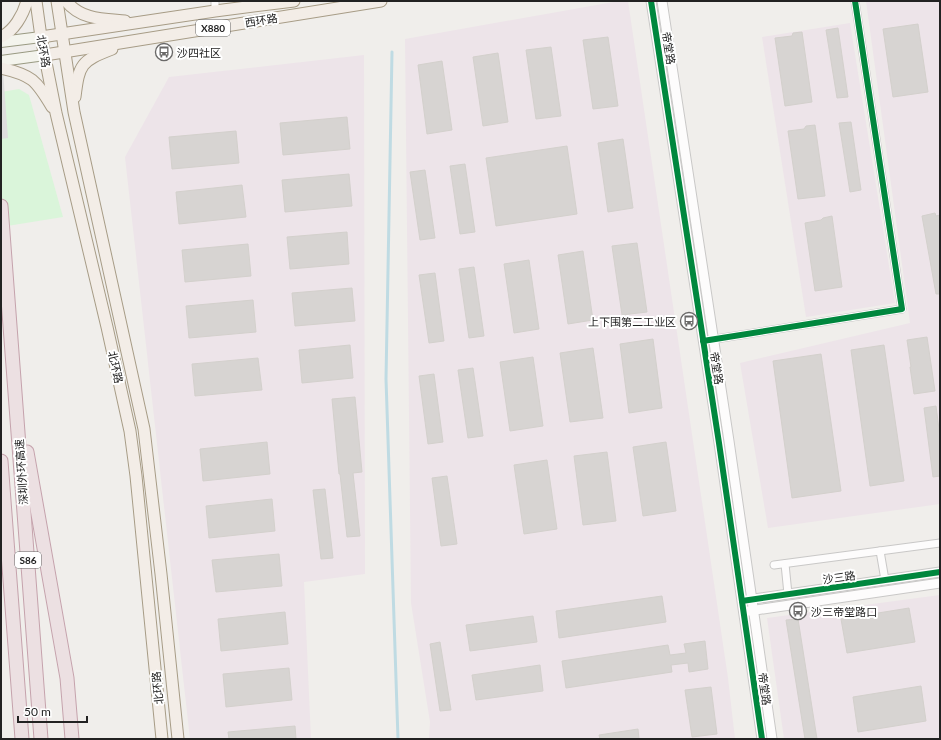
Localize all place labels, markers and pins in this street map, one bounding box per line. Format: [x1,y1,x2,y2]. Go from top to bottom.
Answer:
bus stop icon: 沙四社区 [154,42,174,62]
place label: 沙四社区 [177,46,221,59]
bus stop icon: 上下围第二工业区 [679,311,699,331]
place label: 上下围第二工业区 [588,315,676,328]
bus stop icon: 沙三帝堂路口 [788,601,808,621]
place label: 沙三帝堂路口 [811,605,877,618]

